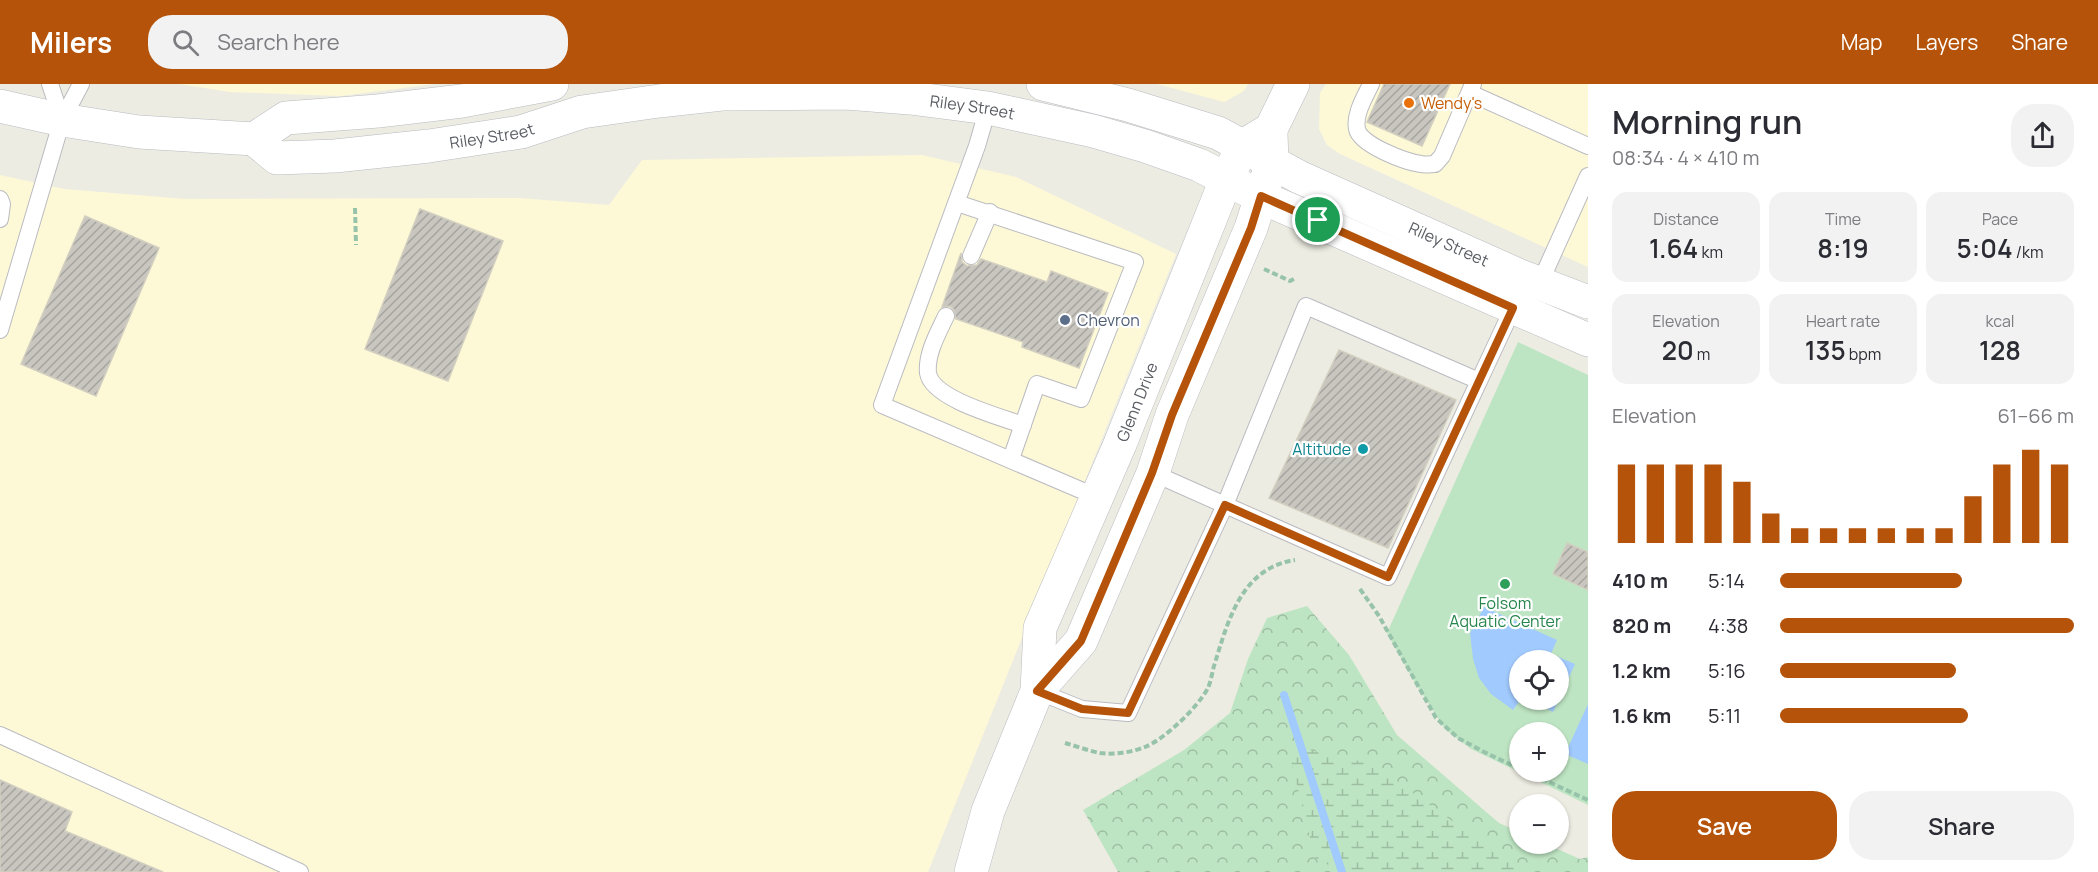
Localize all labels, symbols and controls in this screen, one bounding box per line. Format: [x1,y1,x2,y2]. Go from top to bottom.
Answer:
search box [148,15,568,69]
text: Milers [30,23,112,61]
icon: search [169,26,202,59]
text: Search here [217,27,340,57]
text: Map [1841,28,1882,56]
text: Layers [1915,28,1978,56]
text: Share [2011,28,2068,56]
street label: Riley Street [929,90,1017,125]
place label: Wendy's [1421,92,1482,114]
marker: Wendy's [1402,96,1416,110]
text: Morning run [1612,99,1802,144]
button: share [2011,104,2074,167]
street label: Riley Street [448,117,537,154]
text: 08:34 · 4 × 410 m [1612,144,1759,171]
pin [1292,194,1343,245]
icon: arrive [1301,203,1334,236]
text: Distance [1653,208,1719,230]
text: Time [1825,208,1861,230]
text: Pace [1982,208,2018,230]
street label: Riley Street [1405,216,1492,271]
text: 1.64 [1649,230,1698,266]
text: 8:19 [1817,230,1869,266]
text: 5:04 [1957,230,2013,266]
text: km [1698,241,1723,263]
text: /km [2013,241,2043,263]
place label: Chevron [1077,309,1140,331]
text: Elevation [1652,310,1720,332]
text: Heart rate [1806,310,1880,332]
text: kcal [1985,310,2015,332]
marker: Chevron [1058,313,1072,327]
text: 20 [1662,332,1694,368]
text: 135 [1805,332,1846,368]
text: 128 [1979,332,2021,368]
text: m [1694,343,1710,365]
text: bpm [1846,343,1881,365]
street label: Glenn Drive [1111,359,1163,445]
text: Elevation [1612,402,1696,429]
text: 61–66 m [1998,402,2074,429]
place label: Altitude [1292,438,1351,460]
marker: Altitude [1356,442,1370,456]
text: 410 m [1612,567,1668,594]
text: 5:14 [1708,567,1745,594]
marker: Folsom Aquatic Center [1498,577,1512,591]
place label: Folsom Aquatic Center [1449,592,1561,632]
text: 820 m [1612,612,1671,639]
text: 4:38 [1708,612,1748,639]
map controls [1509,650,1569,854]
button: locate [1509,650,1569,710]
text: 1.2 km [1612,657,1671,684]
text: 5:16 [1708,657,1746,684]
text: 1.6 km [1612,702,1671,729]
text: 5:11 [1708,702,1741,729]
button: + [1509,722,1569,782]
button: Save [1612,791,1837,860]
button: Share [1849,791,2074,860]
button: − [1509,794,1569,854]

